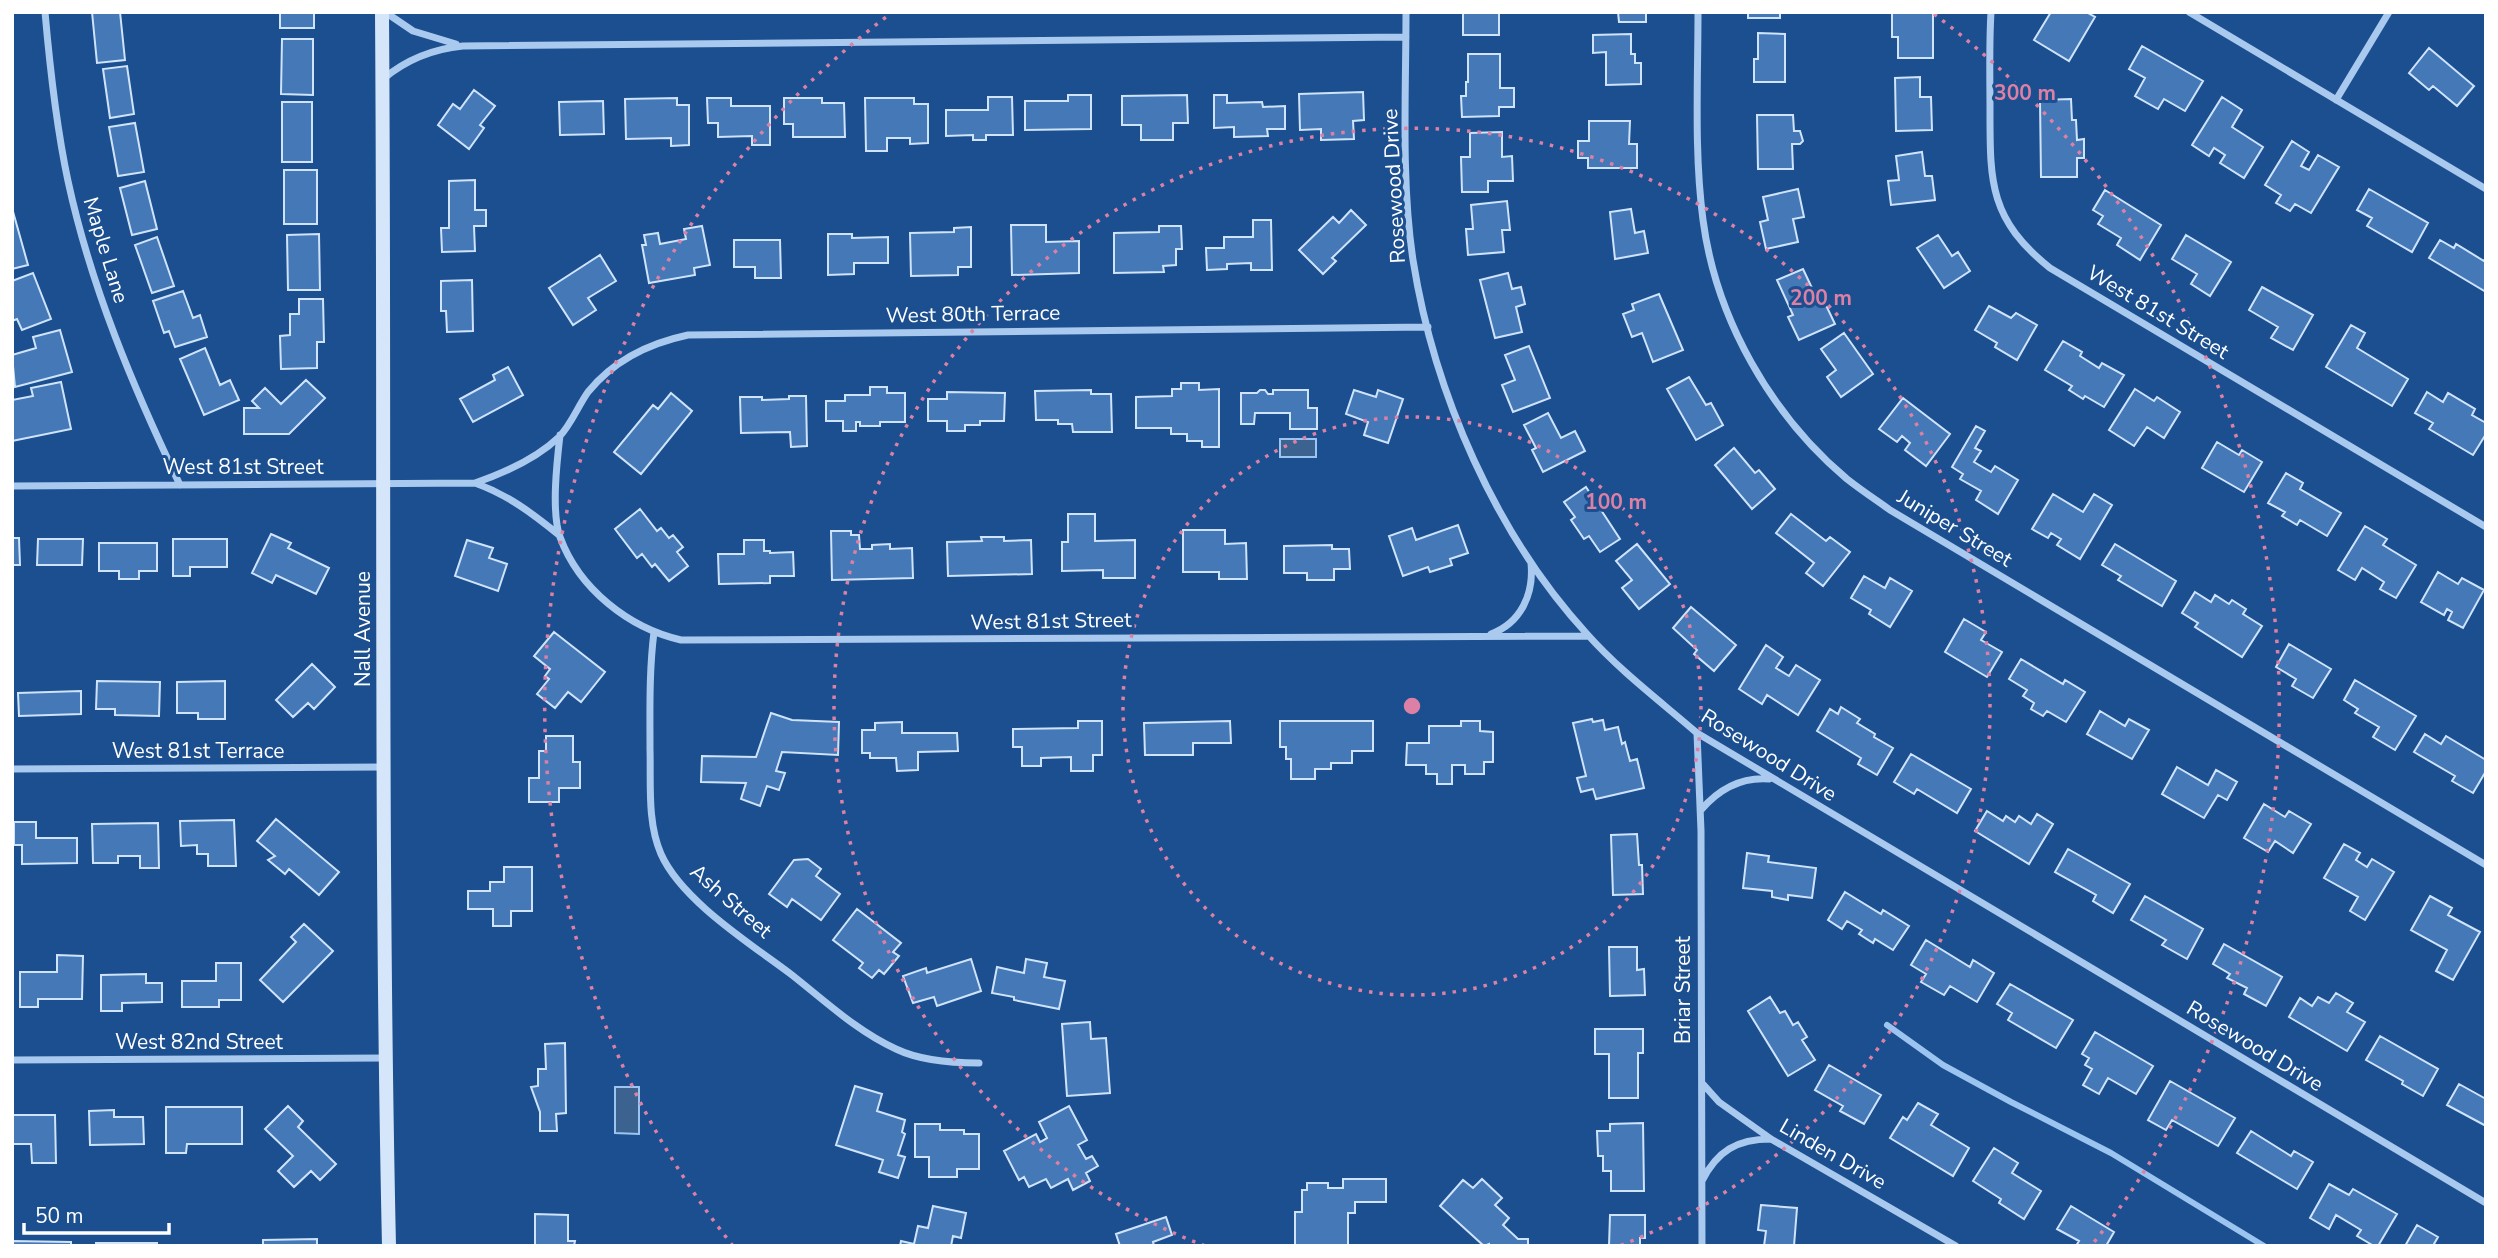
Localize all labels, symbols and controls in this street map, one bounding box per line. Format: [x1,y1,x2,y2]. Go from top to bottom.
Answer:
text: 300 m [1994,79,2056,107]
street label: Rosewood Drive [1376,108,1412,264]
street label: Maple Lane [77,193,135,307]
street label: West 81st Street [2082,259,2235,366]
text: 200 m [1790,284,1852,312]
street label: West 80th Terrace [885,298,1061,330]
street label: West 81st Street [162,453,324,481]
street label: Juniper Street [1892,482,2018,574]
text: 100 m [1585,488,1647,516]
street label: Nall Avenue [349,571,377,687]
street label: West 81st Street [970,606,1132,636]
centre of rings [1400,694,1424,718]
street label: Rosewood Drive [1696,702,1842,808]
street label: West 81st Terrace [112,737,284,765]
street label: Ash Street [684,858,778,945]
street label: Briar Street [1669,935,1697,1044]
street label: Rosewood Drive [2181,994,2329,1098]
street label: West 82nd Street [115,1028,284,1056]
street label: Linden Drive [1775,1112,1891,1196]
scale bar [24,1192,170,1236]
text: 50 m [35,1202,84,1230]

